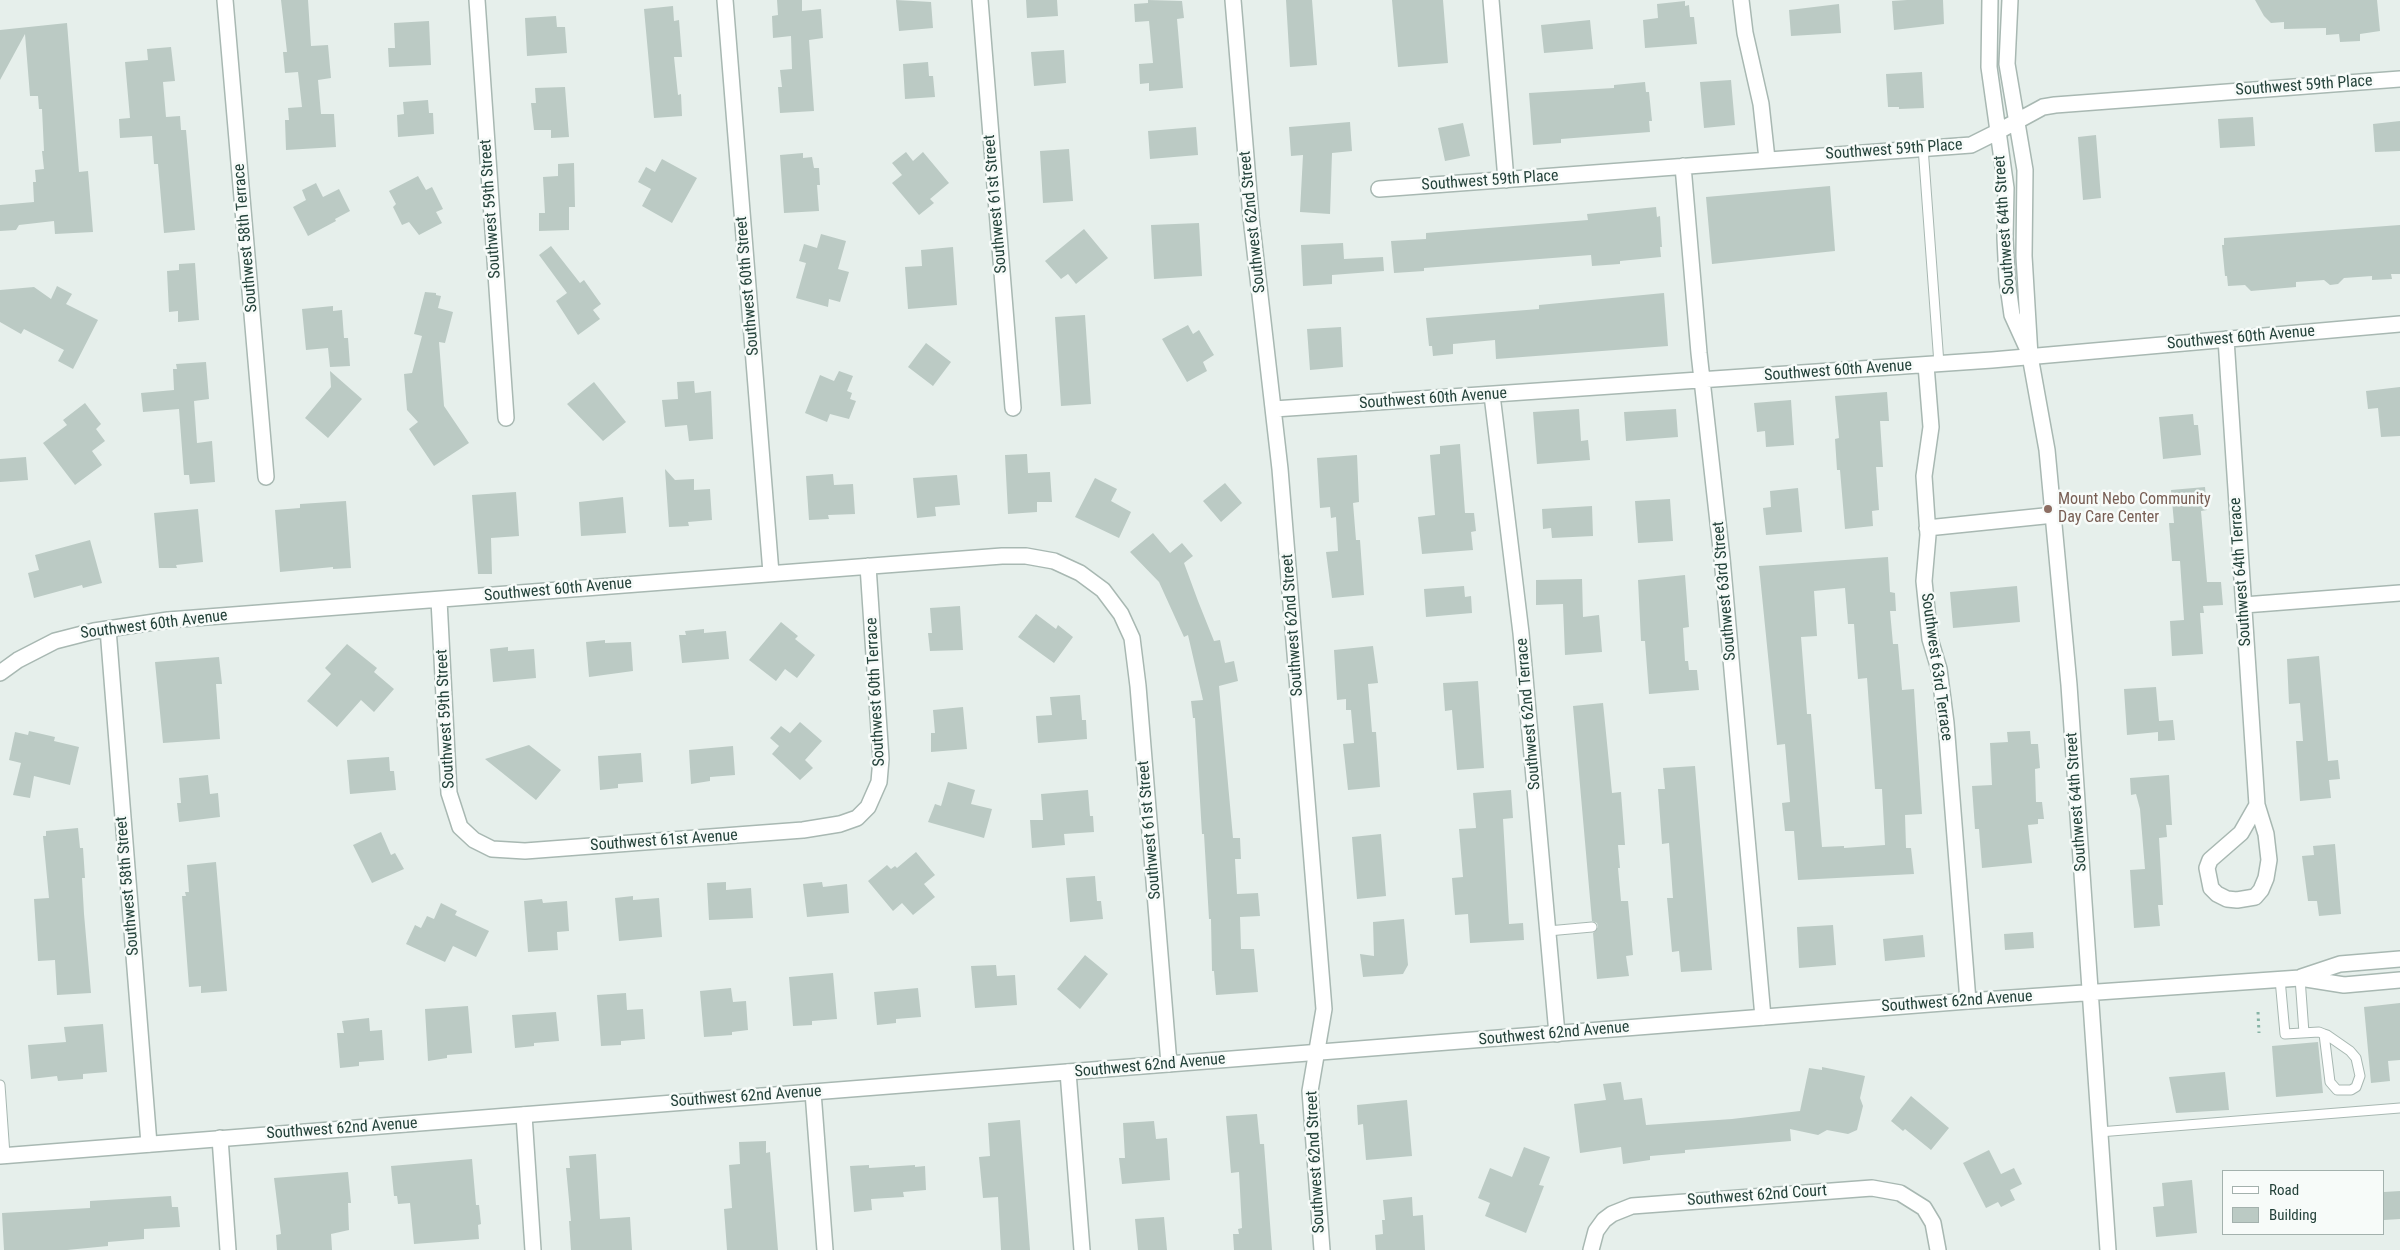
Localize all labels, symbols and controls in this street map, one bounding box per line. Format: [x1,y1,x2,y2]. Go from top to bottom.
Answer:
street label: Southwest 59th Place [2235,72,2373,100]
street label: Southwest 61st Street [980,134,1012,274]
street label: Southwest 59th Place [1825,136,1963,164]
street label: Southwest 59th Street [477,139,505,279]
street label: Southwest 62nd Street [1236,150,1270,294]
street label: Southwest 64th Street [1991,155,2019,295]
street label: Southwest 58th Terrace [230,163,262,313]
street label: Southwest 59th Place [1421,167,1559,195]
street label: Southwest 60th Street [732,216,764,356]
street label: Southwest 60th Avenue [2166,322,2316,354]
street label: Southwest 60th Avenue [1763,356,1913,386]
street label: Southwest 60th Avenue [1358,384,1508,414]
place label: Mount Nebo Community Day Care Center [2058,490,2211,528]
street label: Southwest 64th Terrace [2226,497,2256,647]
marker: Mount Nebo Community Day Care Center [2042,503,2054,515]
street label: Southwest 63rd Street [1709,521,1741,661]
street label: Southwest 62nd Street [1278,553,1308,697]
street label: Southwest 60th Avenue [483,574,633,606]
street label: Southwest 63rd Terrace [1916,592,1956,742]
street label: Southwest 60th Avenue [79,606,229,644]
street label: Southwest 60th Terrace [863,617,889,767]
street label: Southwest 62nd Terrace [1513,637,1545,791]
street label: Southwest 59th Street [433,649,459,789]
street label: Southwest 64th Street [2063,732,2091,872]
street label: Southwest 61st Street [1134,760,1166,900]
street label: Southwest 58th Street [112,816,144,956]
street label: Southwest 61st Avenue [590,826,738,856]
street label: Southwest 62nd Avenue [1881,987,2033,1017]
street label: Southwest 62nd Avenue [1478,1018,1630,1050]
street label: Southwest 62nd Avenue [1074,1050,1226,1082]
street label: Southwest 62nd Avenue [670,1082,822,1112]
street label: Southwest 62nd Street [1303,1090,1329,1234]
street label: Southwest 62nd Avenue [266,1114,418,1144]
legend [2222,1170,2385,1235]
text: Road [2269,1181,2299,1199]
street label: Southwest 62nd Court [1686,1182,1828,1210]
text: Building [2269,1206,2317,1224]

